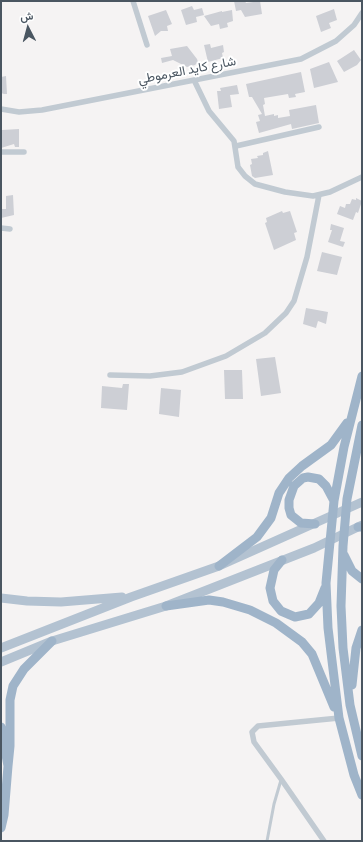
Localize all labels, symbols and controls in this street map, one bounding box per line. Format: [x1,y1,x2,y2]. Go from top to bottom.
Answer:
north arrow [8,8,48,48]
text: ش [19,8,34,23]
street label: شارع كايد العرموطي [137,53,237,87]

